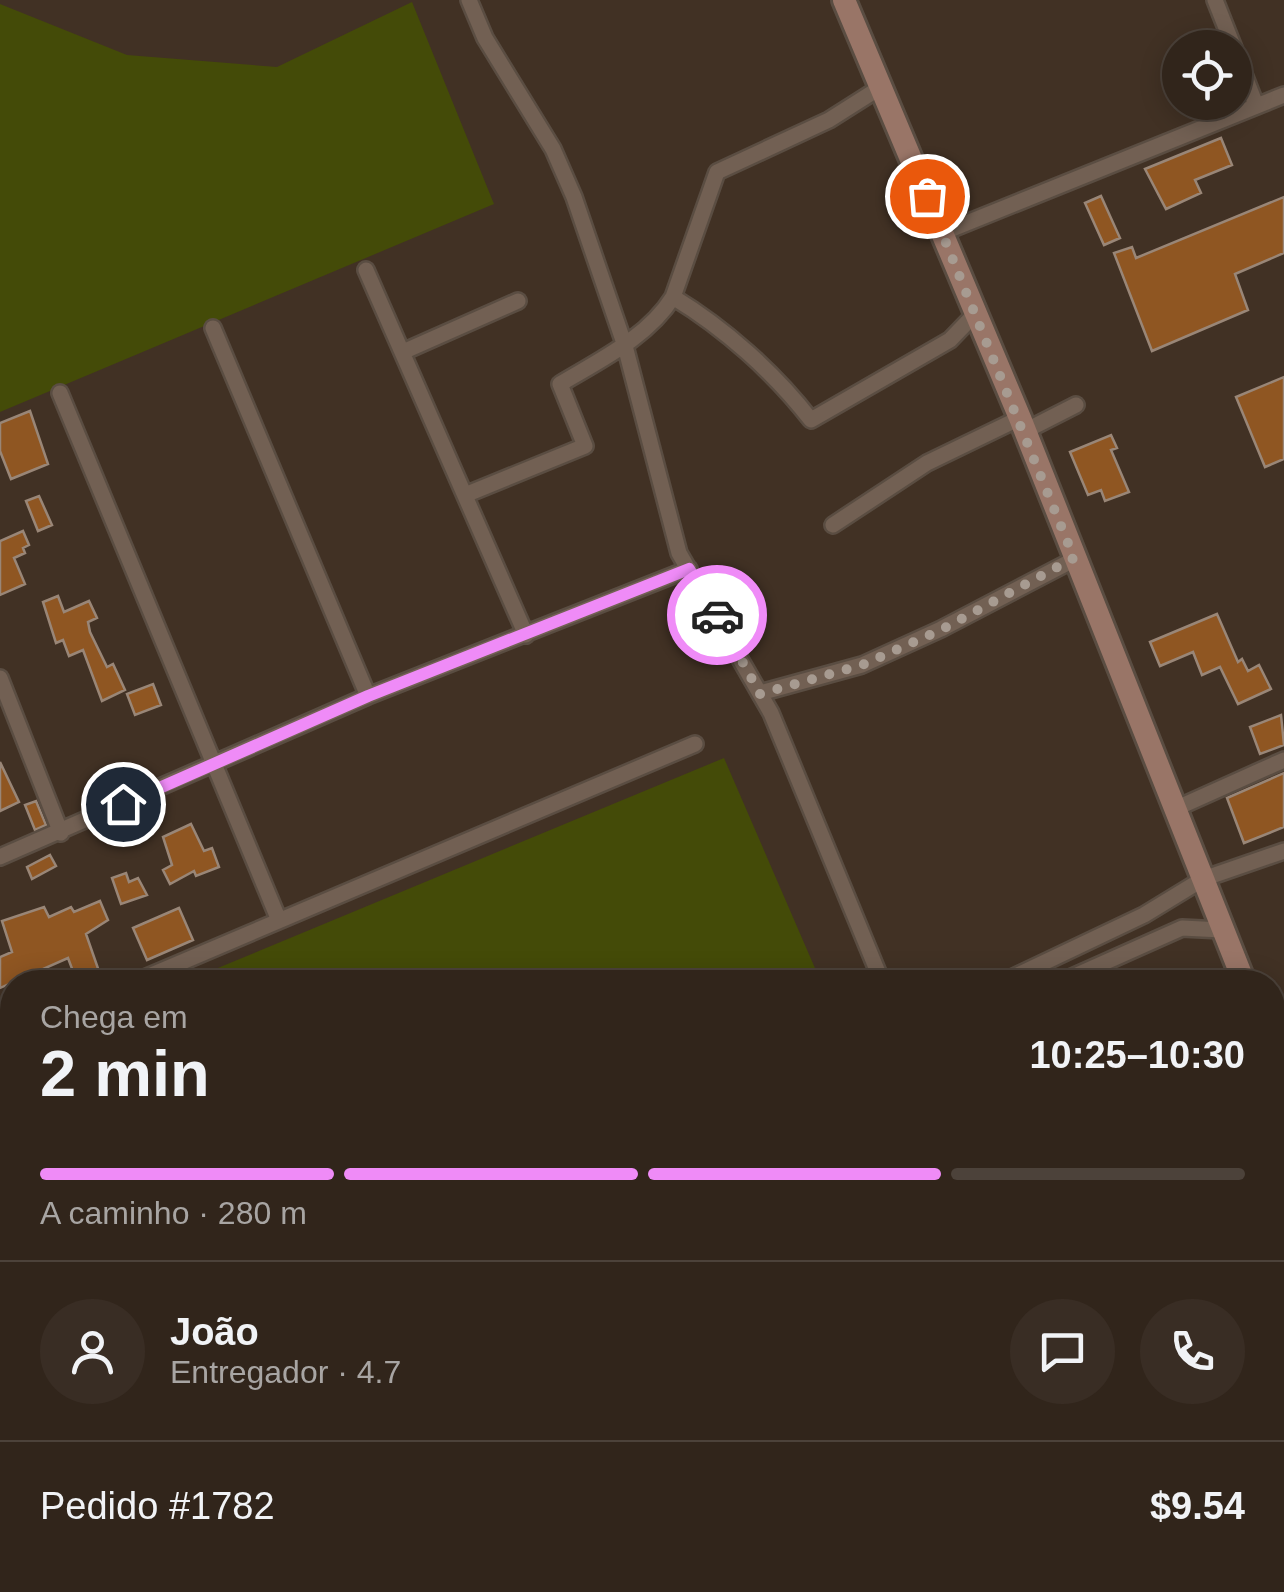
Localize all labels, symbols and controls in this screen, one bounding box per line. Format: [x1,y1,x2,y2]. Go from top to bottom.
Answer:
map controls [1162,30,1252,120]
button: locate [1162,30,1252,120]
pin [885,154,970,239]
icon: bag [900,169,955,224]
courier [667,565,767,665]
icon: car [690,588,745,643]
pin [81,762,166,847]
icon: home [96,777,151,832]
text: Chega em [40,999,188,1035]
text: 10:25–10:30 [1029,1034,1245,1076]
text: 2 min [40,1037,210,1110]
text: A caminho · 280 m [40,1195,307,1231]
button: person [40,1299,145,1404]
button: chat [1010,1299,1115,1404]
button: phone [1140,1299,1245,1404]
text: João [170,1311,259,1353]
text: Entregador · 4.7 [170,1354,401,1390]
text: Pedido #1782 [40,1485,275,1527]
text: $9.54 [1150,1485,1245,1527]

